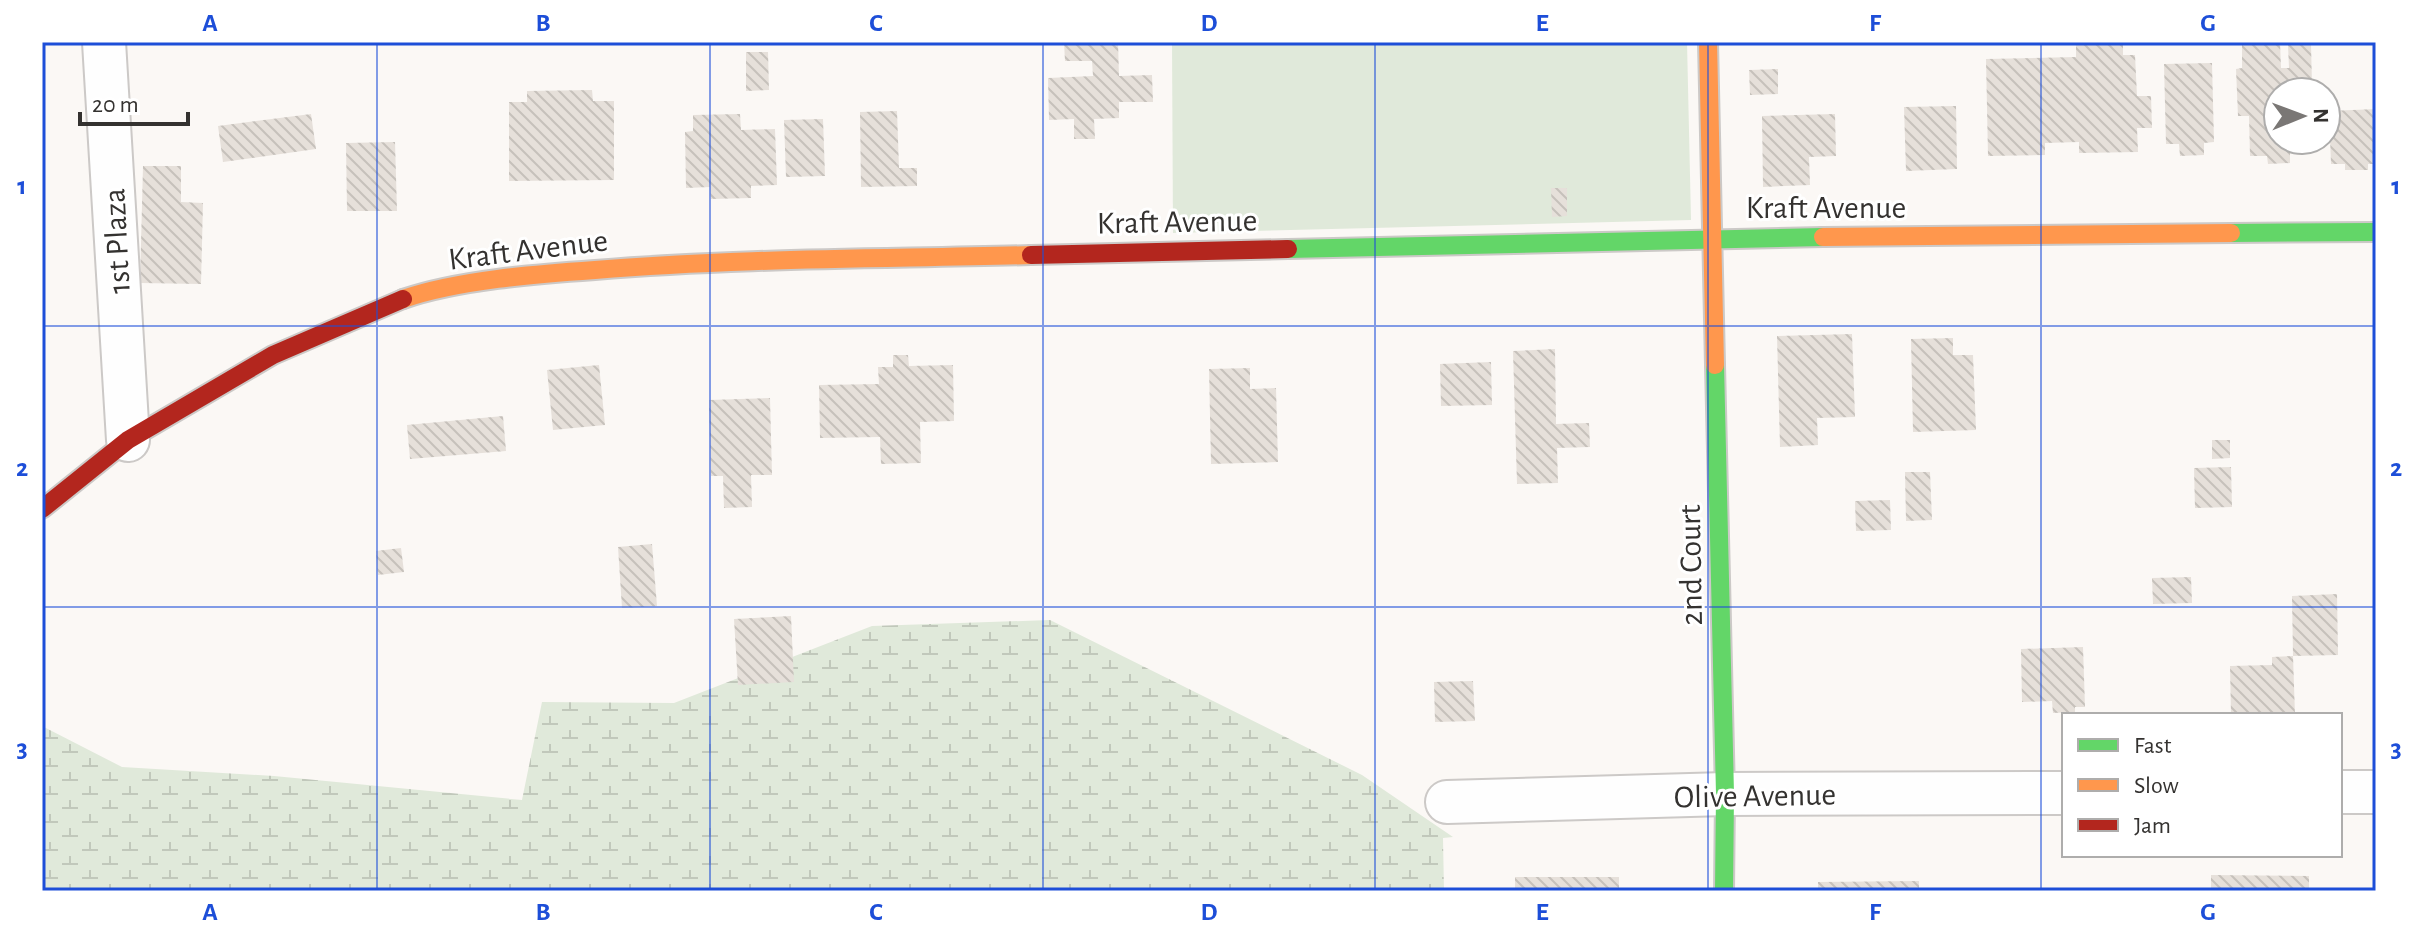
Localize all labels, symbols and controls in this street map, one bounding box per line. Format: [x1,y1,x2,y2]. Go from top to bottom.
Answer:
text: A [202,10,218,36]
text: B [535,10,551,36]
text: C [869,10,883,36]
text: D [1200,10,1218,36]
text: E [1535,10,1549,36]
text: F [1869,10,1882,36]
text: G [2200,10,2216,36]
scale bar [80,76,188,126]
north arrow [2262,76,2342,156]
text: 20 m [92,93,139,117]
text: N [2310,108,2332,124]
text: 1 [17,173,27,199]
text: 1 [2391,173,2401,199]
street label: 1st Plaza [98,187,136,295]
street label: Kraft Avenue [1746,192,1906,224]
street label: Kraft Avenue [1097,205,1257,239]
street label: Kraft Avenue [447,224,610,276]
text: 2 [16,455,28,481]
text: 2 [2390,455,2402,481]
street label: 2nd Court [1674,504,1708,626]
legend [2062,713,2342,857]
text: Fast [2134,734,2172,758]
text: 3 [16,736,28,762]
text: 3 [2390,736,2402,762]
text: Slow [2134,774,2179,798]
street label: Olive Avenue [1674,779,1836,813]
text: Jam [2134,814,2171,838]
text: A [202,899,218,925]
text: B [535,899,551,925]
text: C [869,899,883,925]
text: D [1200,899,1218,925]
text: E [1535,899,1549,925]
text: F [1869,899,1882,925]
text: G [2200,899,2216,925]

